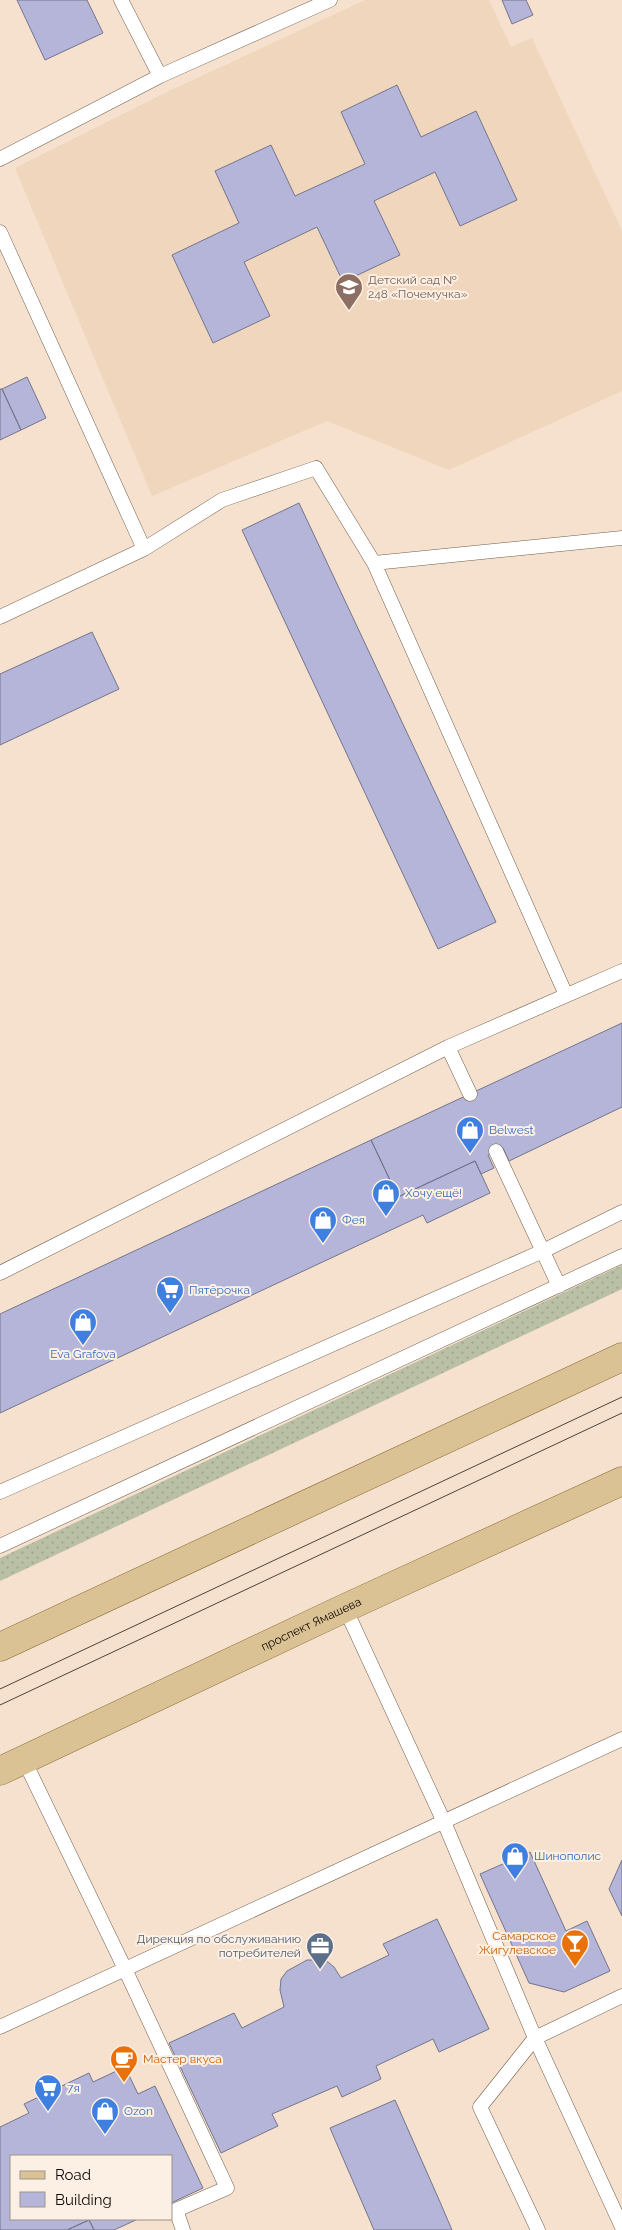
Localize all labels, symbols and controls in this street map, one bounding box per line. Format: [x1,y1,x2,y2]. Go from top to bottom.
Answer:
school or university icon: Детский сад № 248 «Почемучка» [334,272,364,311]
place label: Детский сад № 248 «Почемучка» [368,273,468,301]
shop icon: Belwest [455,1115,485,1154]
place label: Belwest [489,1123,534,1137]
shop icon: Хочу ещё! [371,1178,401,1217]
place label: Хочу ещё! [405,1186,462,1200]
shop icon: Фея [308,1205,338,1244]
place label: Фея [342,1213,365,1227]
supermarket icon: Пятёрочка [155,1275,185,1314]
place label: Пятёрочка [189,1283,250,1297]
shop icon: Eva Grafova [68,1307,98,1346]
place label: Eva Grafova [50,1347,116,1361]
street label: проспект Ямашева [259,1595,363,1654]
shop icon: Шинополис [500,1841,530,1880]
place label: Шинополис [534,1849,602,1863]
bar icon: Самарское Жигулевское [560,1928,590,1967]
place label: Самарское Жигулевское [479,1929,556,1957]
office icon: Дирекция по обслуживанию потребителей [305,1931,335,1970]
place label: Дирекция по обслуживанию потребителей [136,1932,301,1960]
cafe icon: Мастер вкуса [109,2044,139,2083]
place label: Мастер вкуса [143,2052,222,2066]
supermarket icon: 7я [33,2073,63,2112]
place label: 7я [67,2081,80,2095]
shop icon: Ozon [90,2096,120,2135]
place label: Ozon [124,2104,153,2118]
legend [10,2155,172,2220]
text: Road [55,2166,91,2184]
text: Building [55,2191,112,2209]

